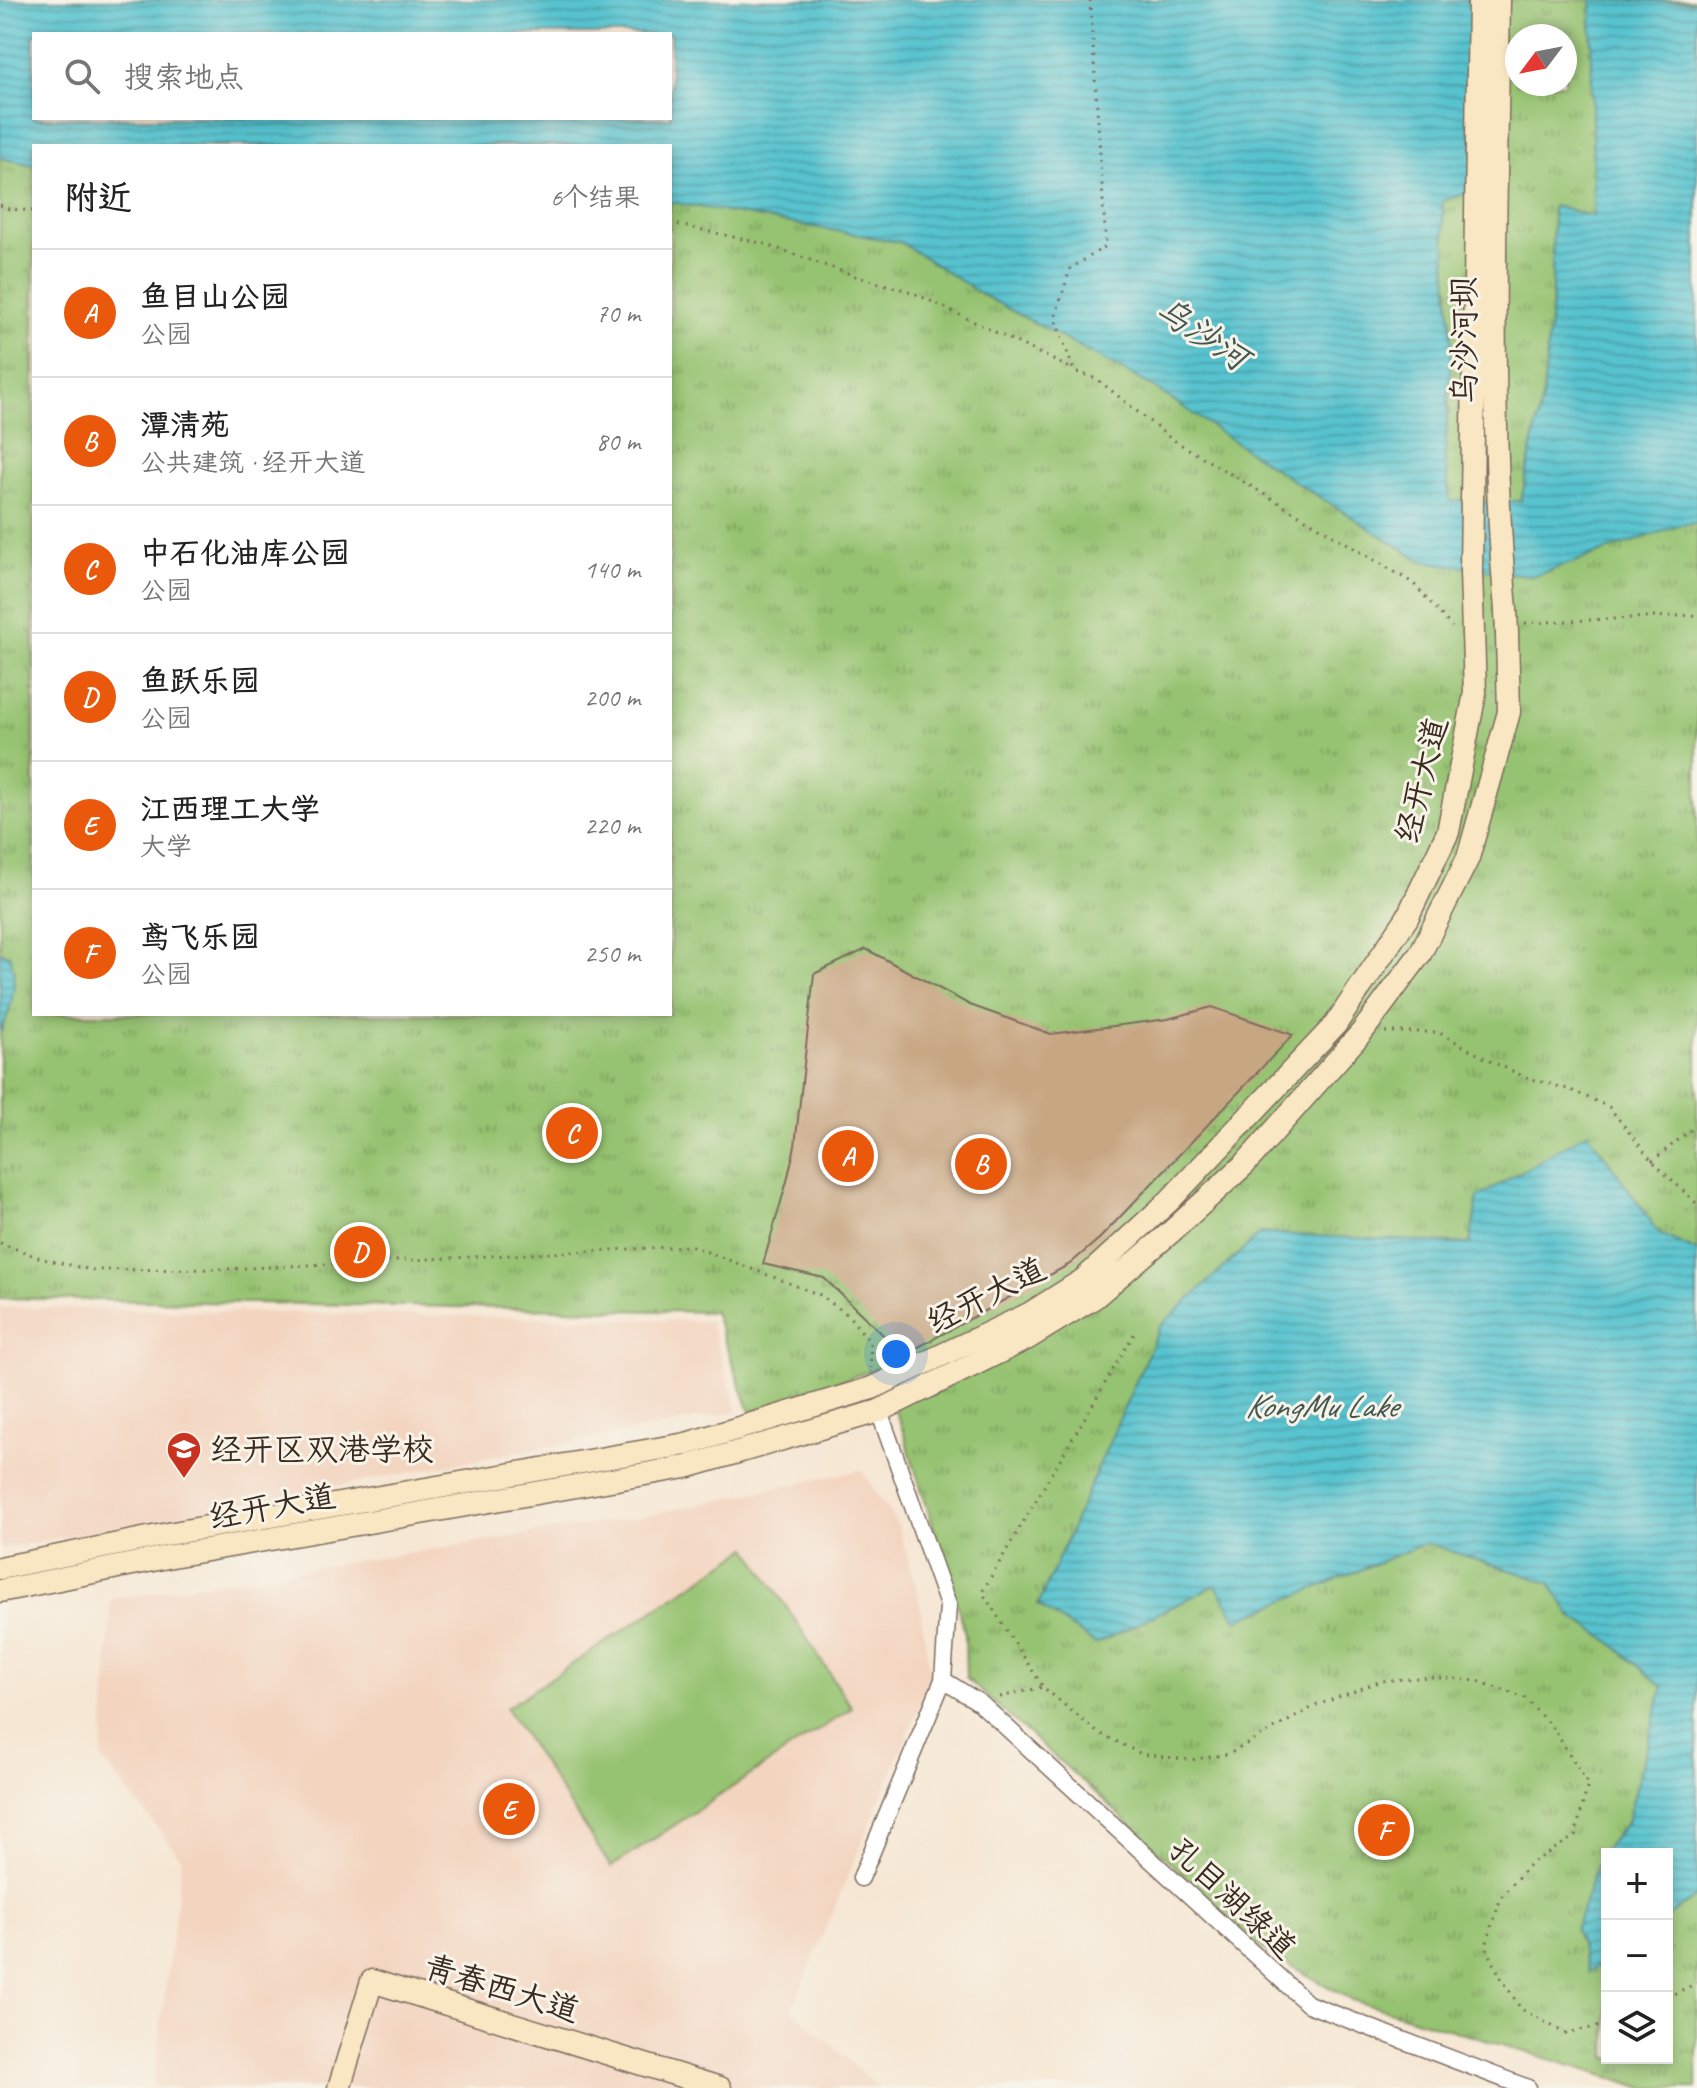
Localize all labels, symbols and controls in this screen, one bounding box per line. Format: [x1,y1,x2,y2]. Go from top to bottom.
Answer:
north arrow [1505,24,1577,96]
search box [32,32,672,120]
icon: search [60,54,104,98]
text: 搜索地点 [124,58,244,96]
text: 附近 [64,176,132,219]
text: 6个结果 [550,181,640,214]
street label: 乌沙河坝 [1444,276,1485,404]
text: 鱼目山公园 [140,278,290,316]
water label: 乌沙河 [1148,287,1261,383]
text: A [83,297,97,330]
text: 70 m [596,297,640,330]
text: 公园 [140,318,192,351]
text: 潭清苑 [140,406,230,444]
text: B [83,425,97,458]
text: 80 m [596,425,640,458]
text: 公共建筑 · 经开大道 [140,446,365,479]
text: 中石化油库公园 [140,534,350,572]
text: C [84,553,96,586]
text: 140 m [584,553,640,586]
text: 公园 [140,574,192,607]
text: 鱼跃乐园 [140,662,260,700]
text: D [82,681,98,714]
text: 200 m [584,681,640,714]
text: 公园 [140,702,192,735]
street label: 经开大道 [1386,713,1457,847]
text: 江西理工大学 [140,790,320,828]
text: E [83,809,97,842]
text: 220 m [584,809,640,842]
text: 大学 [140,830,192,863]
text: 鸢飞乐园 [140,918,260,956]
text: F [84,937,96,970]
text: 250 m [584,937,640,970]
text: 公园 [140,958,192,991]
pin: C [546,1103,598,1163]
pin: A [822,1126,874,1186]
pin: B [955,1134,1007,1194]
pin: D [334,1222,386,1282]
street label: 经开大道 [920,1248,1053,1343]
your location [876,1334,916,1374]
water label: KongMu Lake [1245,1384,1402,1427]
place label: 经开区双港学校 [210,1429,434,1470]
school or university icon: 经开区双港学校 [165,1430,203,1480]
street label: 经开大道 [205,1475,339,1538]
pin: E [483,1779,535,1839]
pin: F [1358,1800,1410,1860]
street label: 孔目湖绿道 [1160,1829,1305,1968]
map controls [1601,1848,1673,2064]
button: + [1601,1848,1673,1920]
button: − [1601,1920,1673,1992]
street label: 青春西大道 [419,1945,584,2031]
button: layers [1601,1992,1673,2064]

